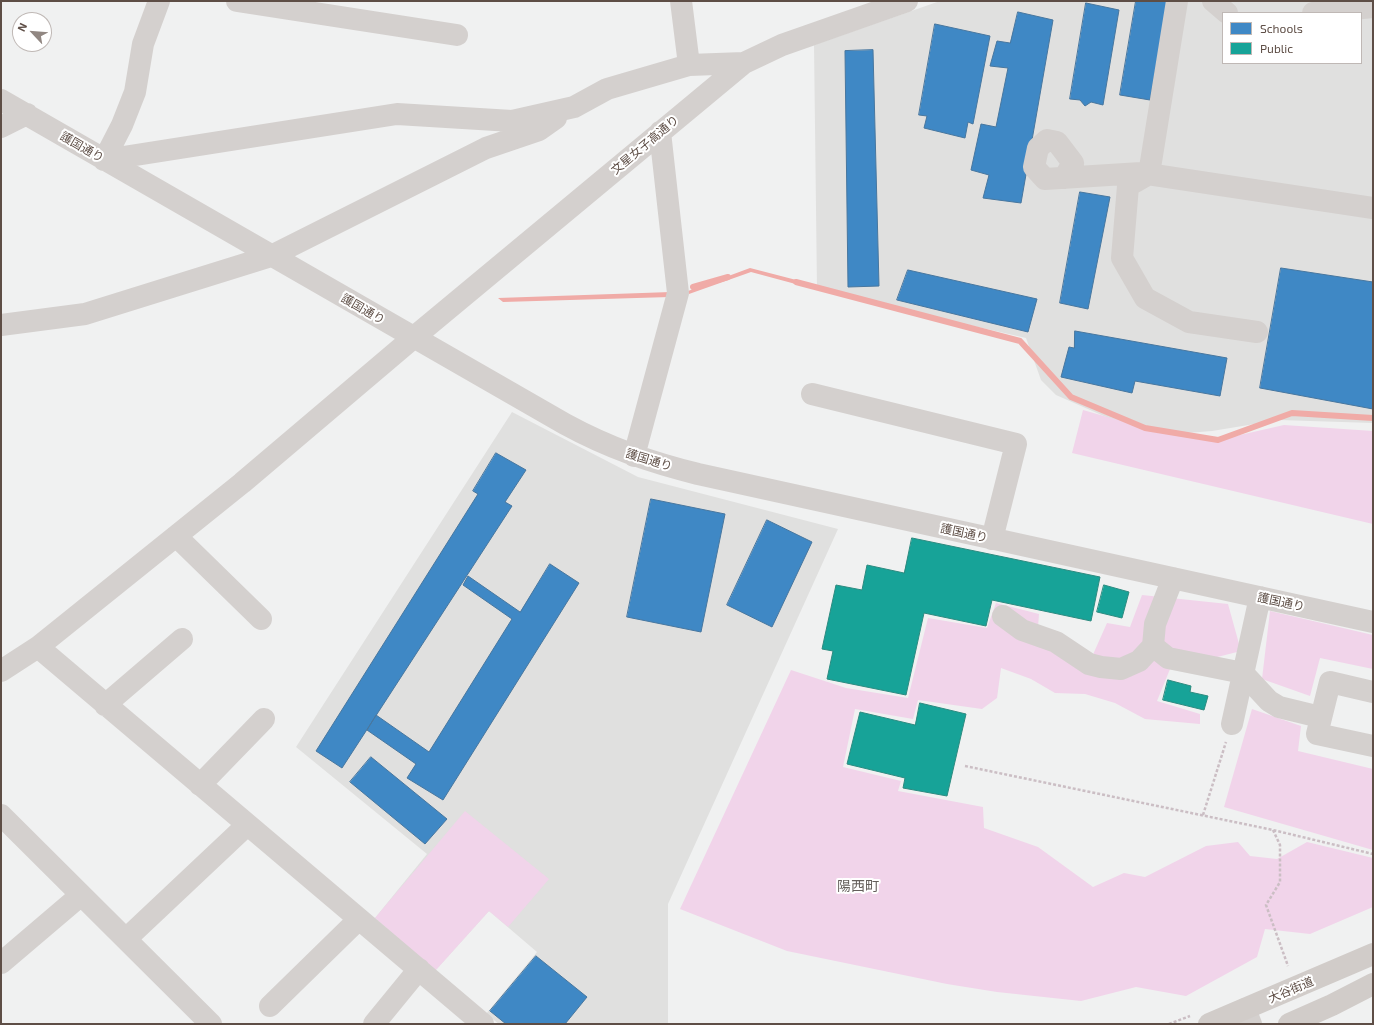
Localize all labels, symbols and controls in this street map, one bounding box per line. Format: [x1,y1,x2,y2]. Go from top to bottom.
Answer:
north arrow [12,12,52,52]
legend [1222,12,1362,64]
text: N [14,21,29,33]
text: Schools [1260,21,1303,35]
text: Public [1260,41,1293,55]
street label: 文星女子高通り [608,112,682,178]
street label: 護国通り [58,129,106,165]
street label: 護国通り [339,291,387,327]
street label: 護国通り [624,446,674,474]
street label: 護国通り [939,521,989,545]
street label: 護国通り [1256,590,1306,614]
district label: 陽西町 [837,878,879,894]
street label: 大谷街道 [1266,974,1316,1006]

